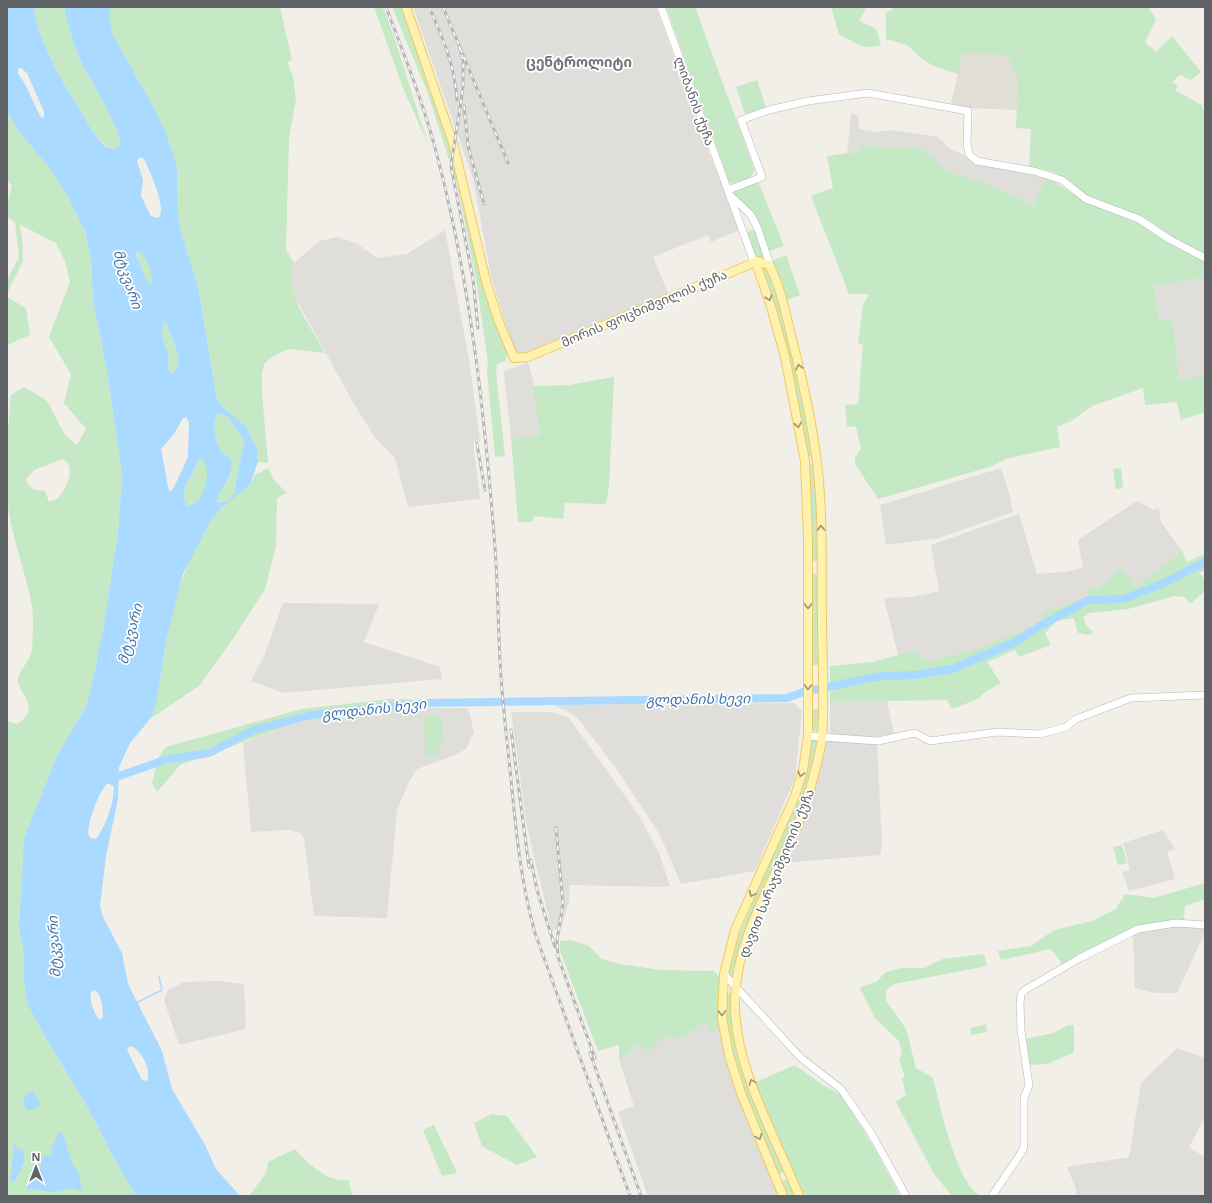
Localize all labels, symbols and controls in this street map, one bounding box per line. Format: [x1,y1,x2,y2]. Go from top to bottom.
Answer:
district label: ცენტროლიტი [526,52,632,71]
street label: ლიბანის ქუჩა [671,54,719,148]
water label: მტკვარი [109,247,148,312]
street label: მორის ფოცხიშვილის ქუჩა [558,265,730,351]
one-way arrow [764,295,772,302]
one-way arrow [796,364,804,370]
one-way arrow [794,421,802,428]
one-way arrow [817,525,825,531]
water label: მტკვარი [113,601,146,666]
one-way arrow [804,603,812,609]
one-way arrow [804,684,812,690]
water label: გლდანის ხევი [646,688,751,709]
water label: გლდანის ხევი [321,693,428,723]
one-way arrow [797,770,806,777]
street label: დავით სარაჯიშვილის ქუჩა [734,786,818,960]
one-way arrow [748,890,756,897]
water label: მტკვარი [42,915,65,978]
one-way arrow [718,1010,726,1016]
one-way arrow [748,1079,756,1086]
one-way arrow [754,1134,762,1141]
north arrow [16,1147,56,1187]
text: N [32,1149,40,1164]

